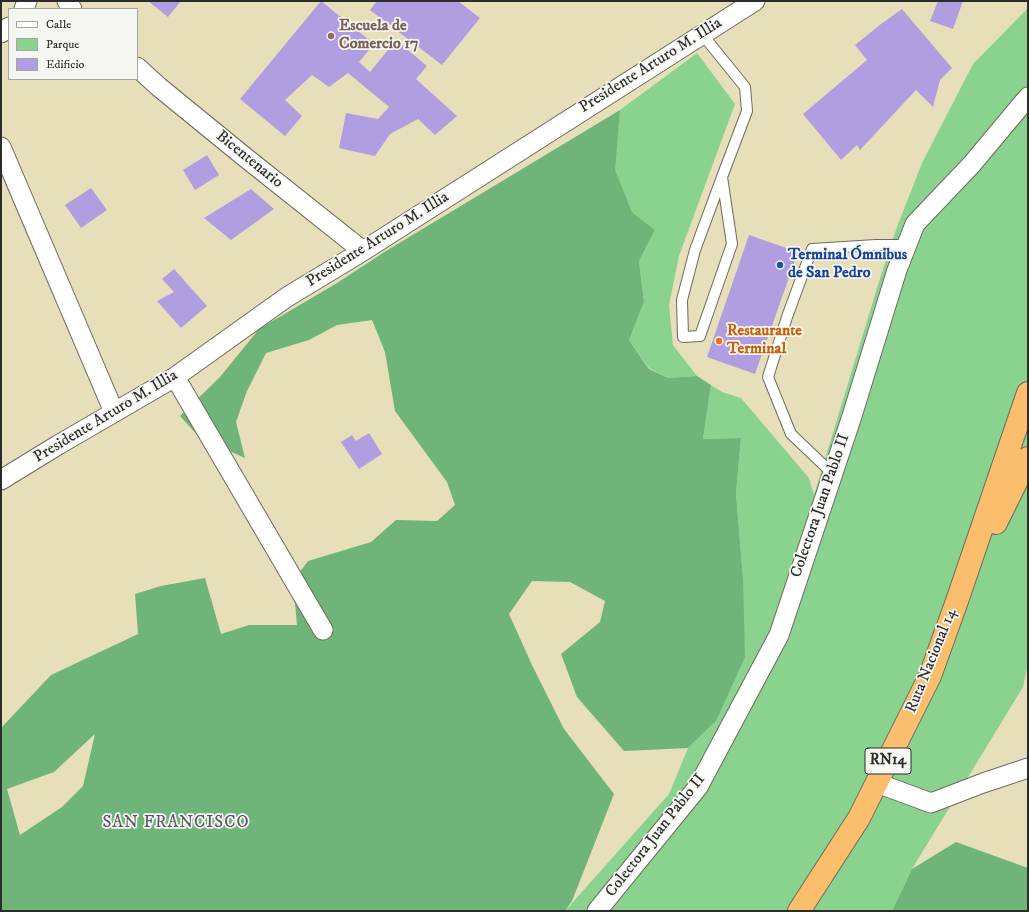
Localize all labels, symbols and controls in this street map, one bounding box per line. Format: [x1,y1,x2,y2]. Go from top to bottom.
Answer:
legend [8,8,138,80]
street label: Presidente Arturo M. Illia [576,14,726,118]
text: Calle [46,17,71,32]
place label: Escuela de Comercio 17 [339,17,418,55]
marker: Escuela de Comercio 17 [326,31,336,41]
text: Parque [46,37,79,52]
text: Edificio [46,57,84,72]
street label: Bicentenario [212,127,286,193]
street label: Presidente Arturo M. Illia [303,188,453,292]
place label: Terminal Ómnibus de San Pedro [788,246,907,284]
marker: Terminal Ómnibus de San Pedro [775,260,785,270]
place label: Restaurante Terminal [727,322,802,360]
marker: Restaurante Terminal [714,336,724,346]
street label: Presidente Arturo M. Illia [31,366,181,468]
street label: Colectora Juan Pablo II [787,432,855,580]
street label: Ruta Nacional 14 [902,606,962,716]
road number: RN14 [865,748,911,774]
street label: Colectora Juan Pablo II [602,771,710,901]
district label: SAN FRANCISCO [102,813,250,833]

